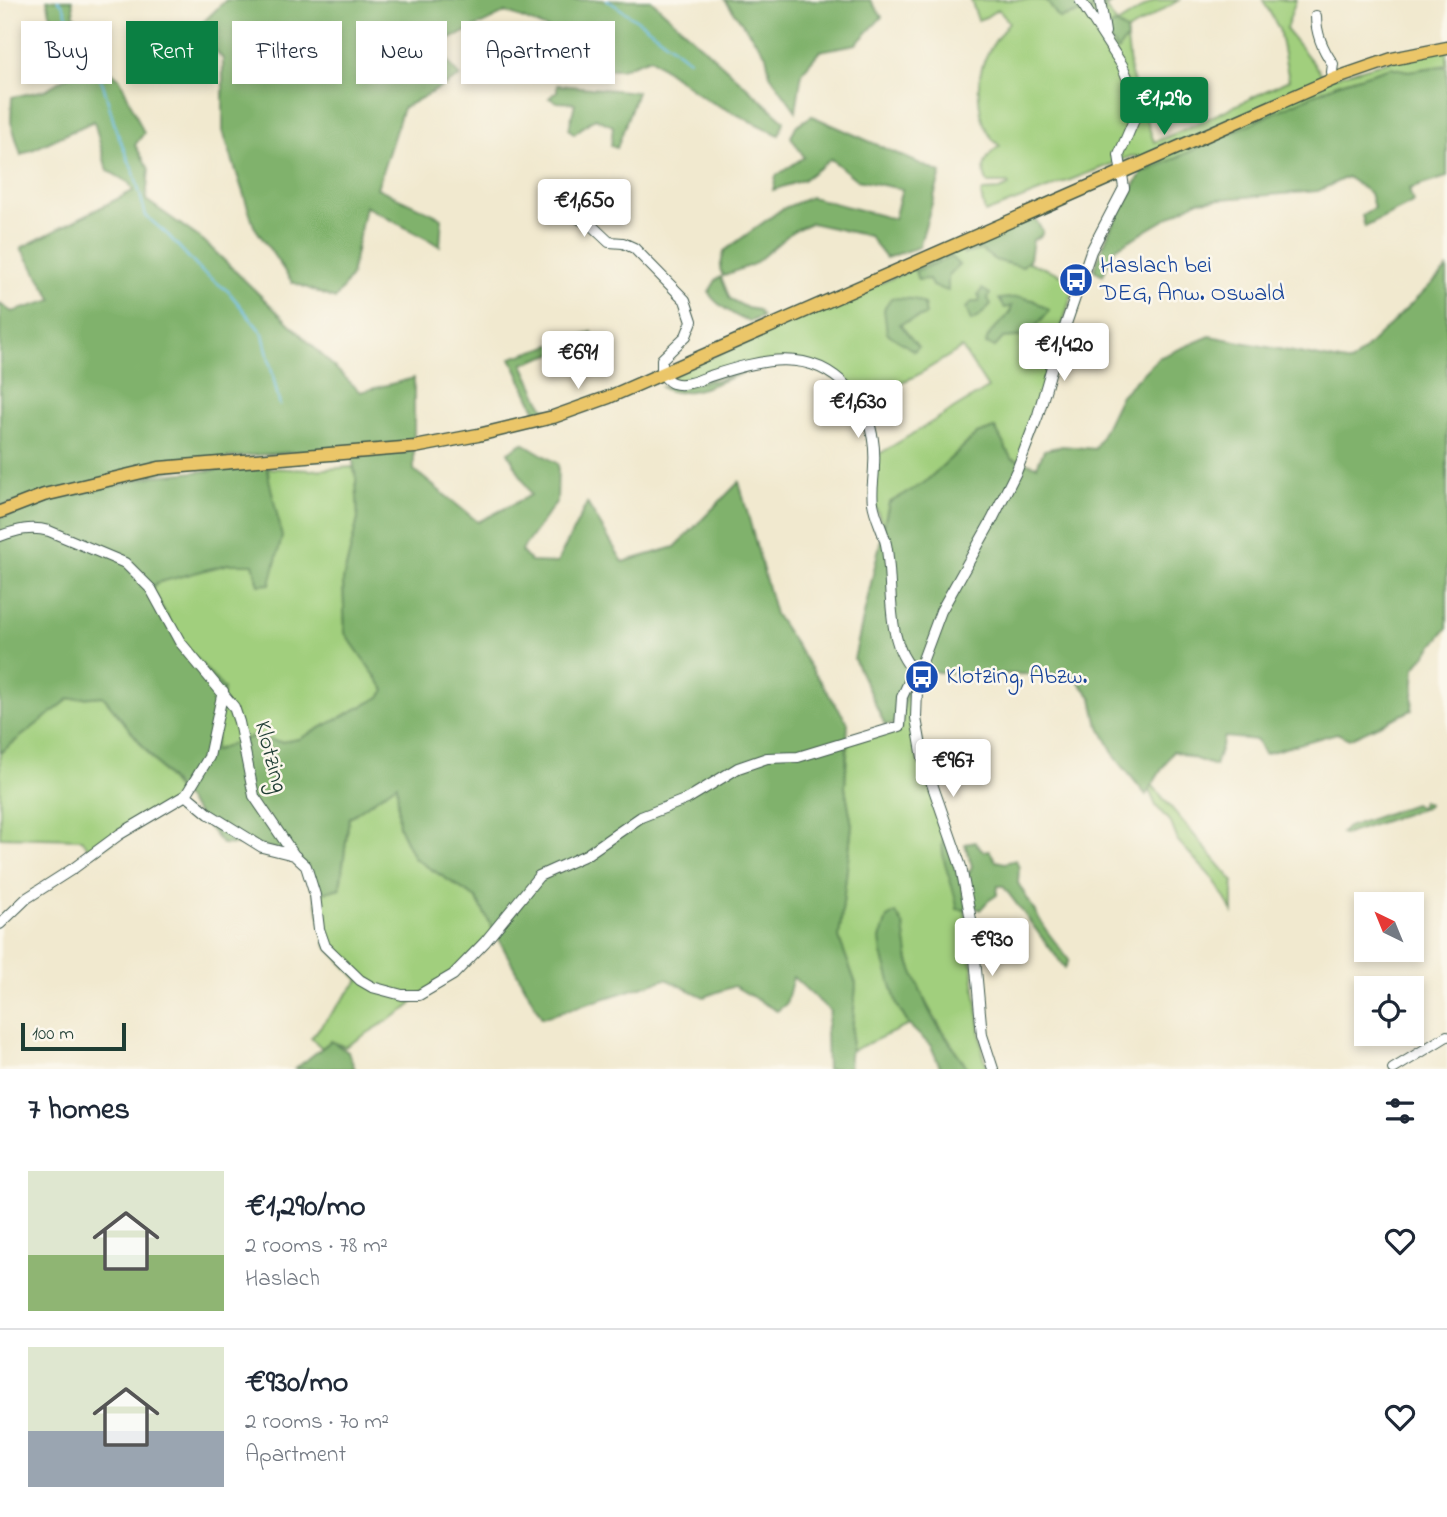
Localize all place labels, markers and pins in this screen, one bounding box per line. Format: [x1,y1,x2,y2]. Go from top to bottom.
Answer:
pin: €1,290 [1107,78,1221,137]
pin: €1,650 [527,180,641,239]
place label: Haslach bei DEG, Anw. Oswald [1099,249,1285,312]
bus stop icon: Haslach bei DEG, Anw. Oswald [1057,261,1095,299]
pin: €1,420 [1007,324,1121,383]
pin: €691 [537,332,619,391]
pin: €1,630 [801,380,915,440]
bus stop icon: Klotzing, Abzw. [903,658,941,696]
place label: Klotzing, Abzw. [946,660,1088,695]
pin: €967 [912,740,994,799]
pin: €930 [951,918,1033,978]

